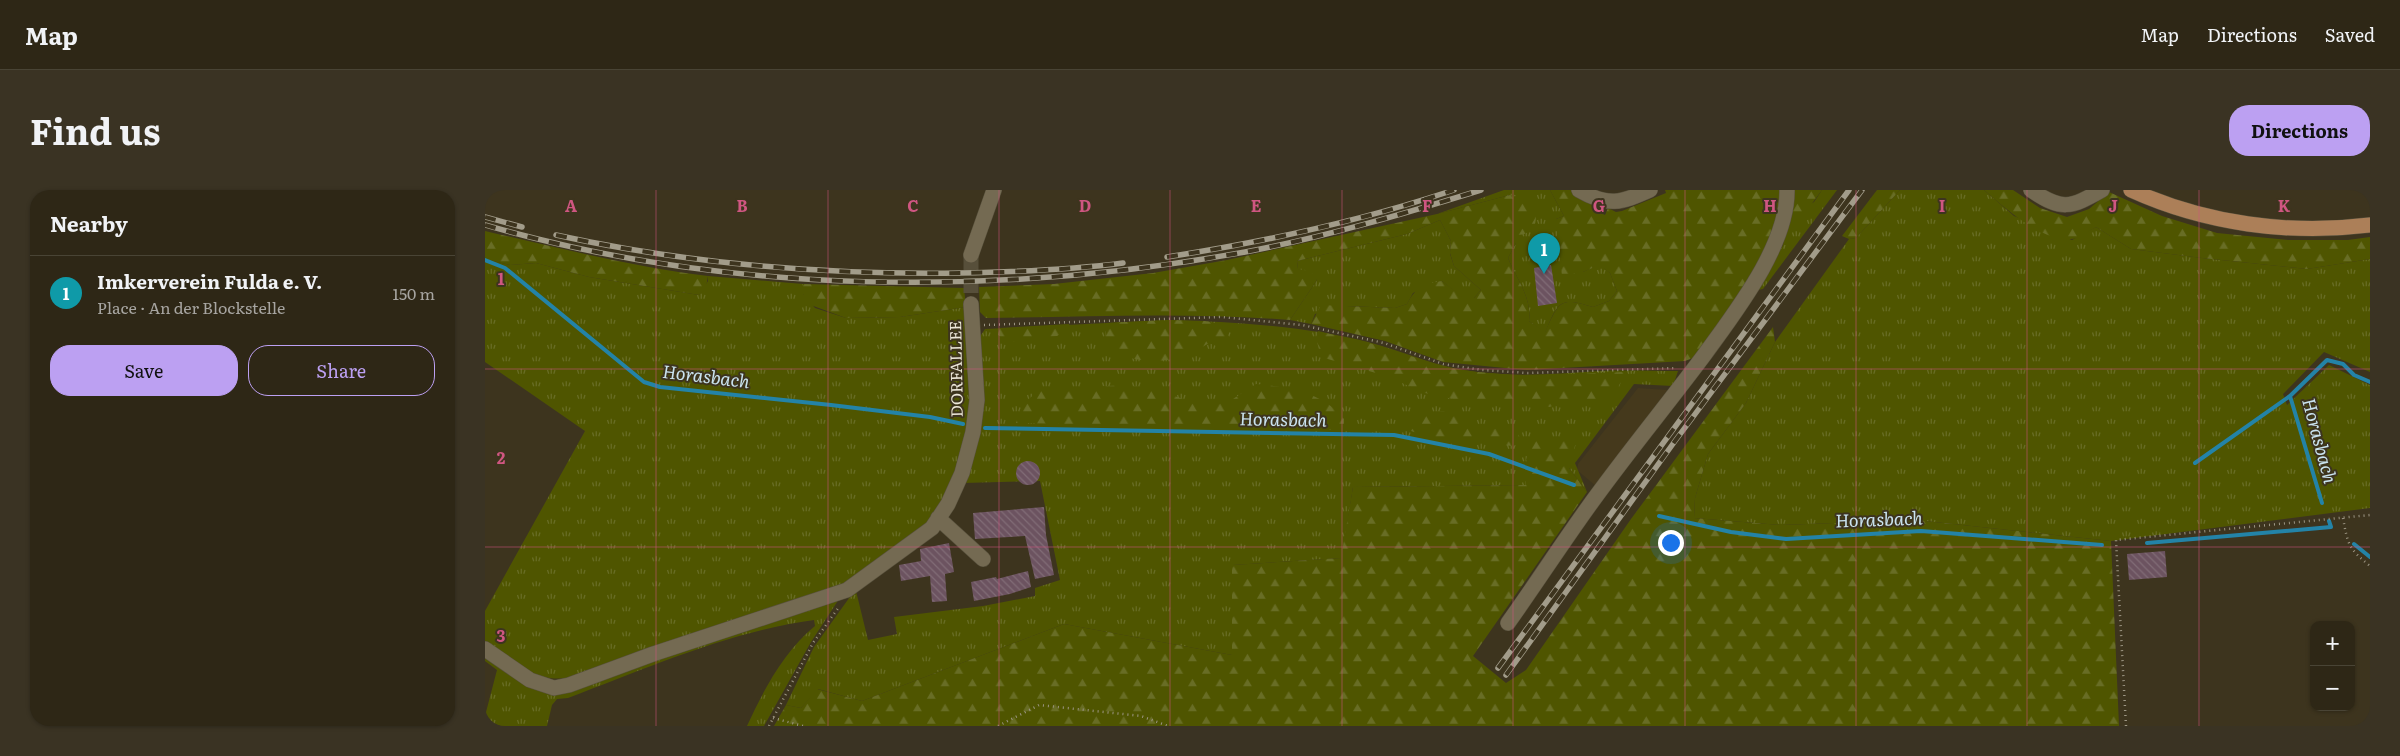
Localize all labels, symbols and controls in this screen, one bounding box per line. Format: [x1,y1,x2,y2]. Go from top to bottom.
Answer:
text: Map [25,17,78,52]
text: Map [2141,21,2179,48]
text: Directions [2207,21,2297,48]
text: Saved [2325,21,2375,48]
text: Find us [30,104,160,156]
button: Directions [2229,105,2370,156]
text: A [565,193,577,217]
text: B [736,193,748,217]
text: C [907,193,919,217]
text: D [1079,193,1091,217]
text: E [1251,193,1262,217]
text: F [1422,193,1432,217]
text: G [1593,193,1605,217]
text: H [1763,193,1777,217]
text: I [1939,193,1945,217]
text: J [2108,193,2118,217]
text: K [2278,193,2291,217]
text: Nearby [50,207,128,238]
pin: 1 [1528,233,1560,274]
text: 1 [498,266,505,290]
text: Imkerverein Fulda e. V. [97,267,322,295]
text: 1 [63,281,69,305]
text: 150 m [392,281,435,305]
text: Place · An der Blockstelle [97,295,285,319]
street label: DORFALLEE [942,320,968,418]
button: Save [50,345,238,396]
button: Share [248,345,435,396]
water label: Horasbach [661,357,752,394]
water label: Horasbach [2296,395,2345,487]
water label: Horasbach [1239,404,1327,433]
text: 2 [497,445,506,469]
water label: Horasbach [1835,503,1924,534]
your location [1658,530,1684,556]
map controls [2310,621,2355,711]
button: + [2310,621,2355,666]
text: 3 [497,623,506,647]
button: − [2310,666,2355,711]

